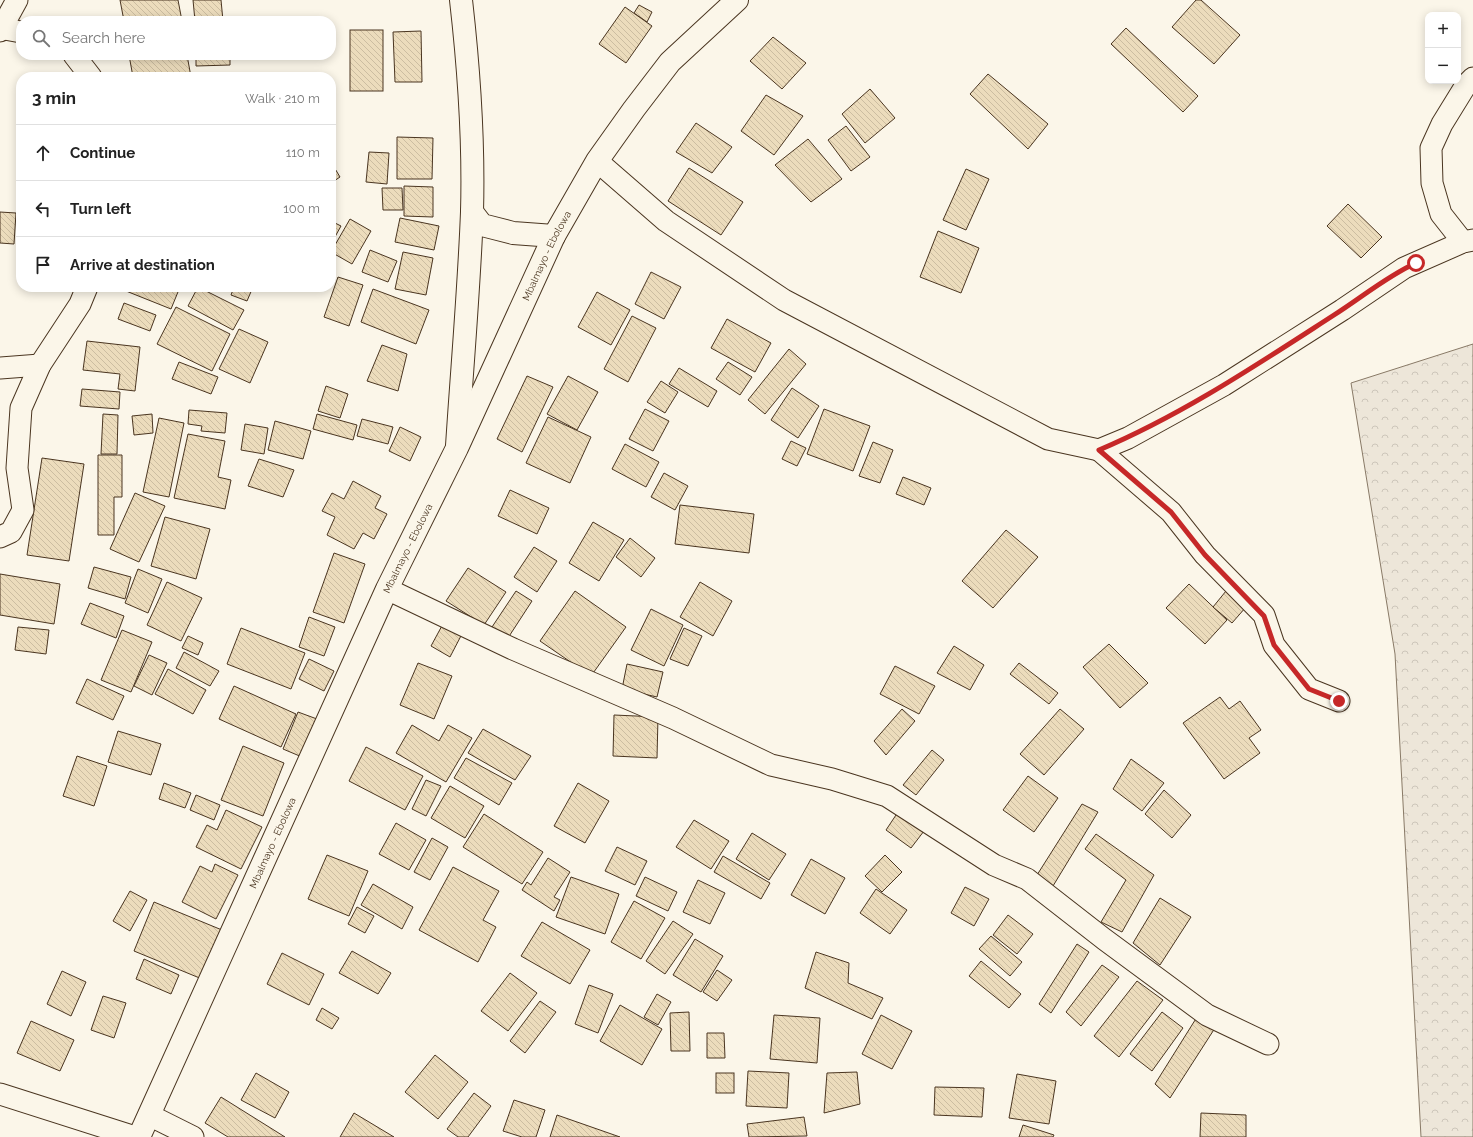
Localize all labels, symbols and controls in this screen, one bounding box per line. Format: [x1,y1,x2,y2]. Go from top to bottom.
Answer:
map controls [1425,12,1461,84]
button: + [1425,12,1461,48]
search box [16,16,336,60]
icon: search [30,27,52,49]
text: Search here [62,29,145,47]
button: − [1425,48,1461,84]
text: 3 min [32,88,76,108]
text: Walk · 210 m [245,91,320,106]
icon: ahead [32,142,54,164]
text: Continue [70,144,135,162]
text: 110 m [286,145,320,160]
icon: left [32,198,54,220]
text: Turn left [70,200,131,218]
text: 100 m [283,201,320,216]
street label: Mbalmayo - Ebolowa [520,209,573,302]
icon: arrive [32,254,54,276]
route start [1407,254,1425,272]
text: Arrive at destination [70,256,215,274]
street label: Mbalmayo - Ebolowa [381,502,434,595]
route end [1330,692,1348,710]
street label: Mbalmayo - Ebolowa [247,796,298,890]

